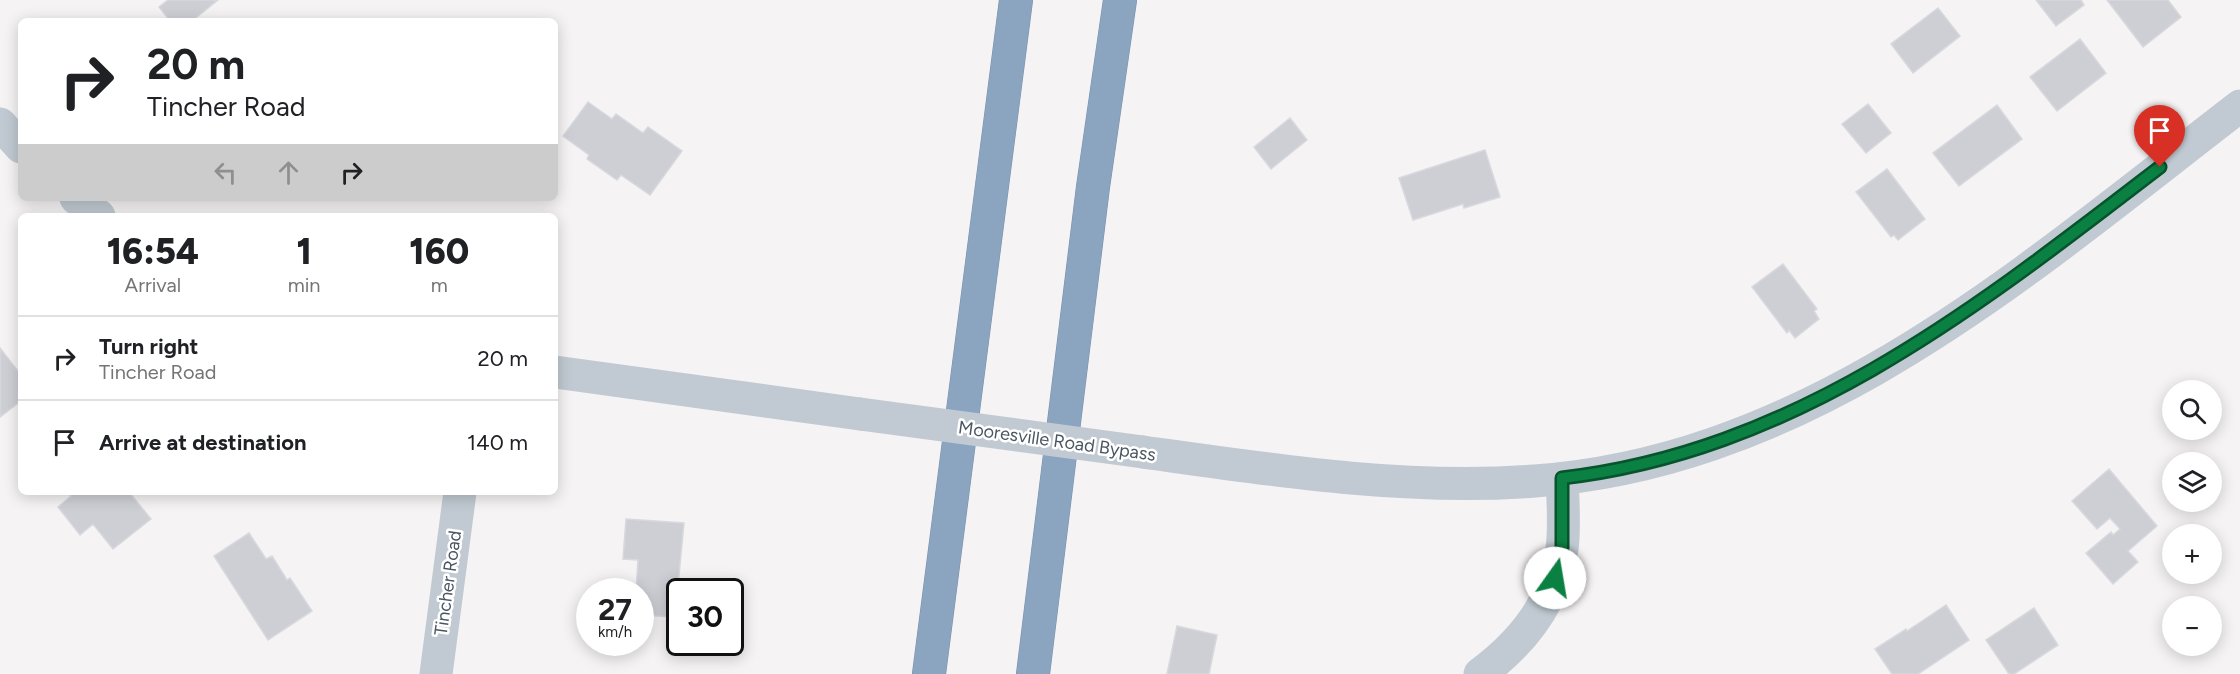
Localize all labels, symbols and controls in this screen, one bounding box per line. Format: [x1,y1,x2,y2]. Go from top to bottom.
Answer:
text: 20 m [147,39,245,90]
icon: right [48,42,126,120]
text: Tincher Road [147,90,306,123]
pin [2134,105,2185,167]
icon: arrive [2143,114,2176,147]
icon: left [209,156,242,189]
icon: ahead [272,156,305,189]
icon: right [335,156,368,189]
text: 16:54 [107,230,199,273]
text: 1 [296,230,312,273]
text: 160 [409,230,469,273]
text: Arrival [125,273,181,297]
text: min [288,273,321,297]
text: m [431,273,448,297]
text: Turn right [99,333,198,360]
icon: right [48,342,81,375]
text: 20 m [477,345,528,372]
text: Tincher Road [99,360,216,384]
map controls [2162,380,2222,656]
button: search [2162,380,2222,440]
street label: Mooresville Road Bypass [957,416,1157,466]
icon: arrive [48,426,81,459]
text: Arrive at destination [99,429,307,456]
text: 140 m [467,429,528,456]
button: layers [2162,452,2222,512]
button: + [2162,524,2222,584]
street label: Tincher Road [430,529,466,637]
position arrow [1523,546,1587,610]
speed limit sign: 30 [666,578,744,656]
text: 27 [598,591,632,628]
button: − [2162,596,2222,656]
text: km/h [598,623,632,641]

